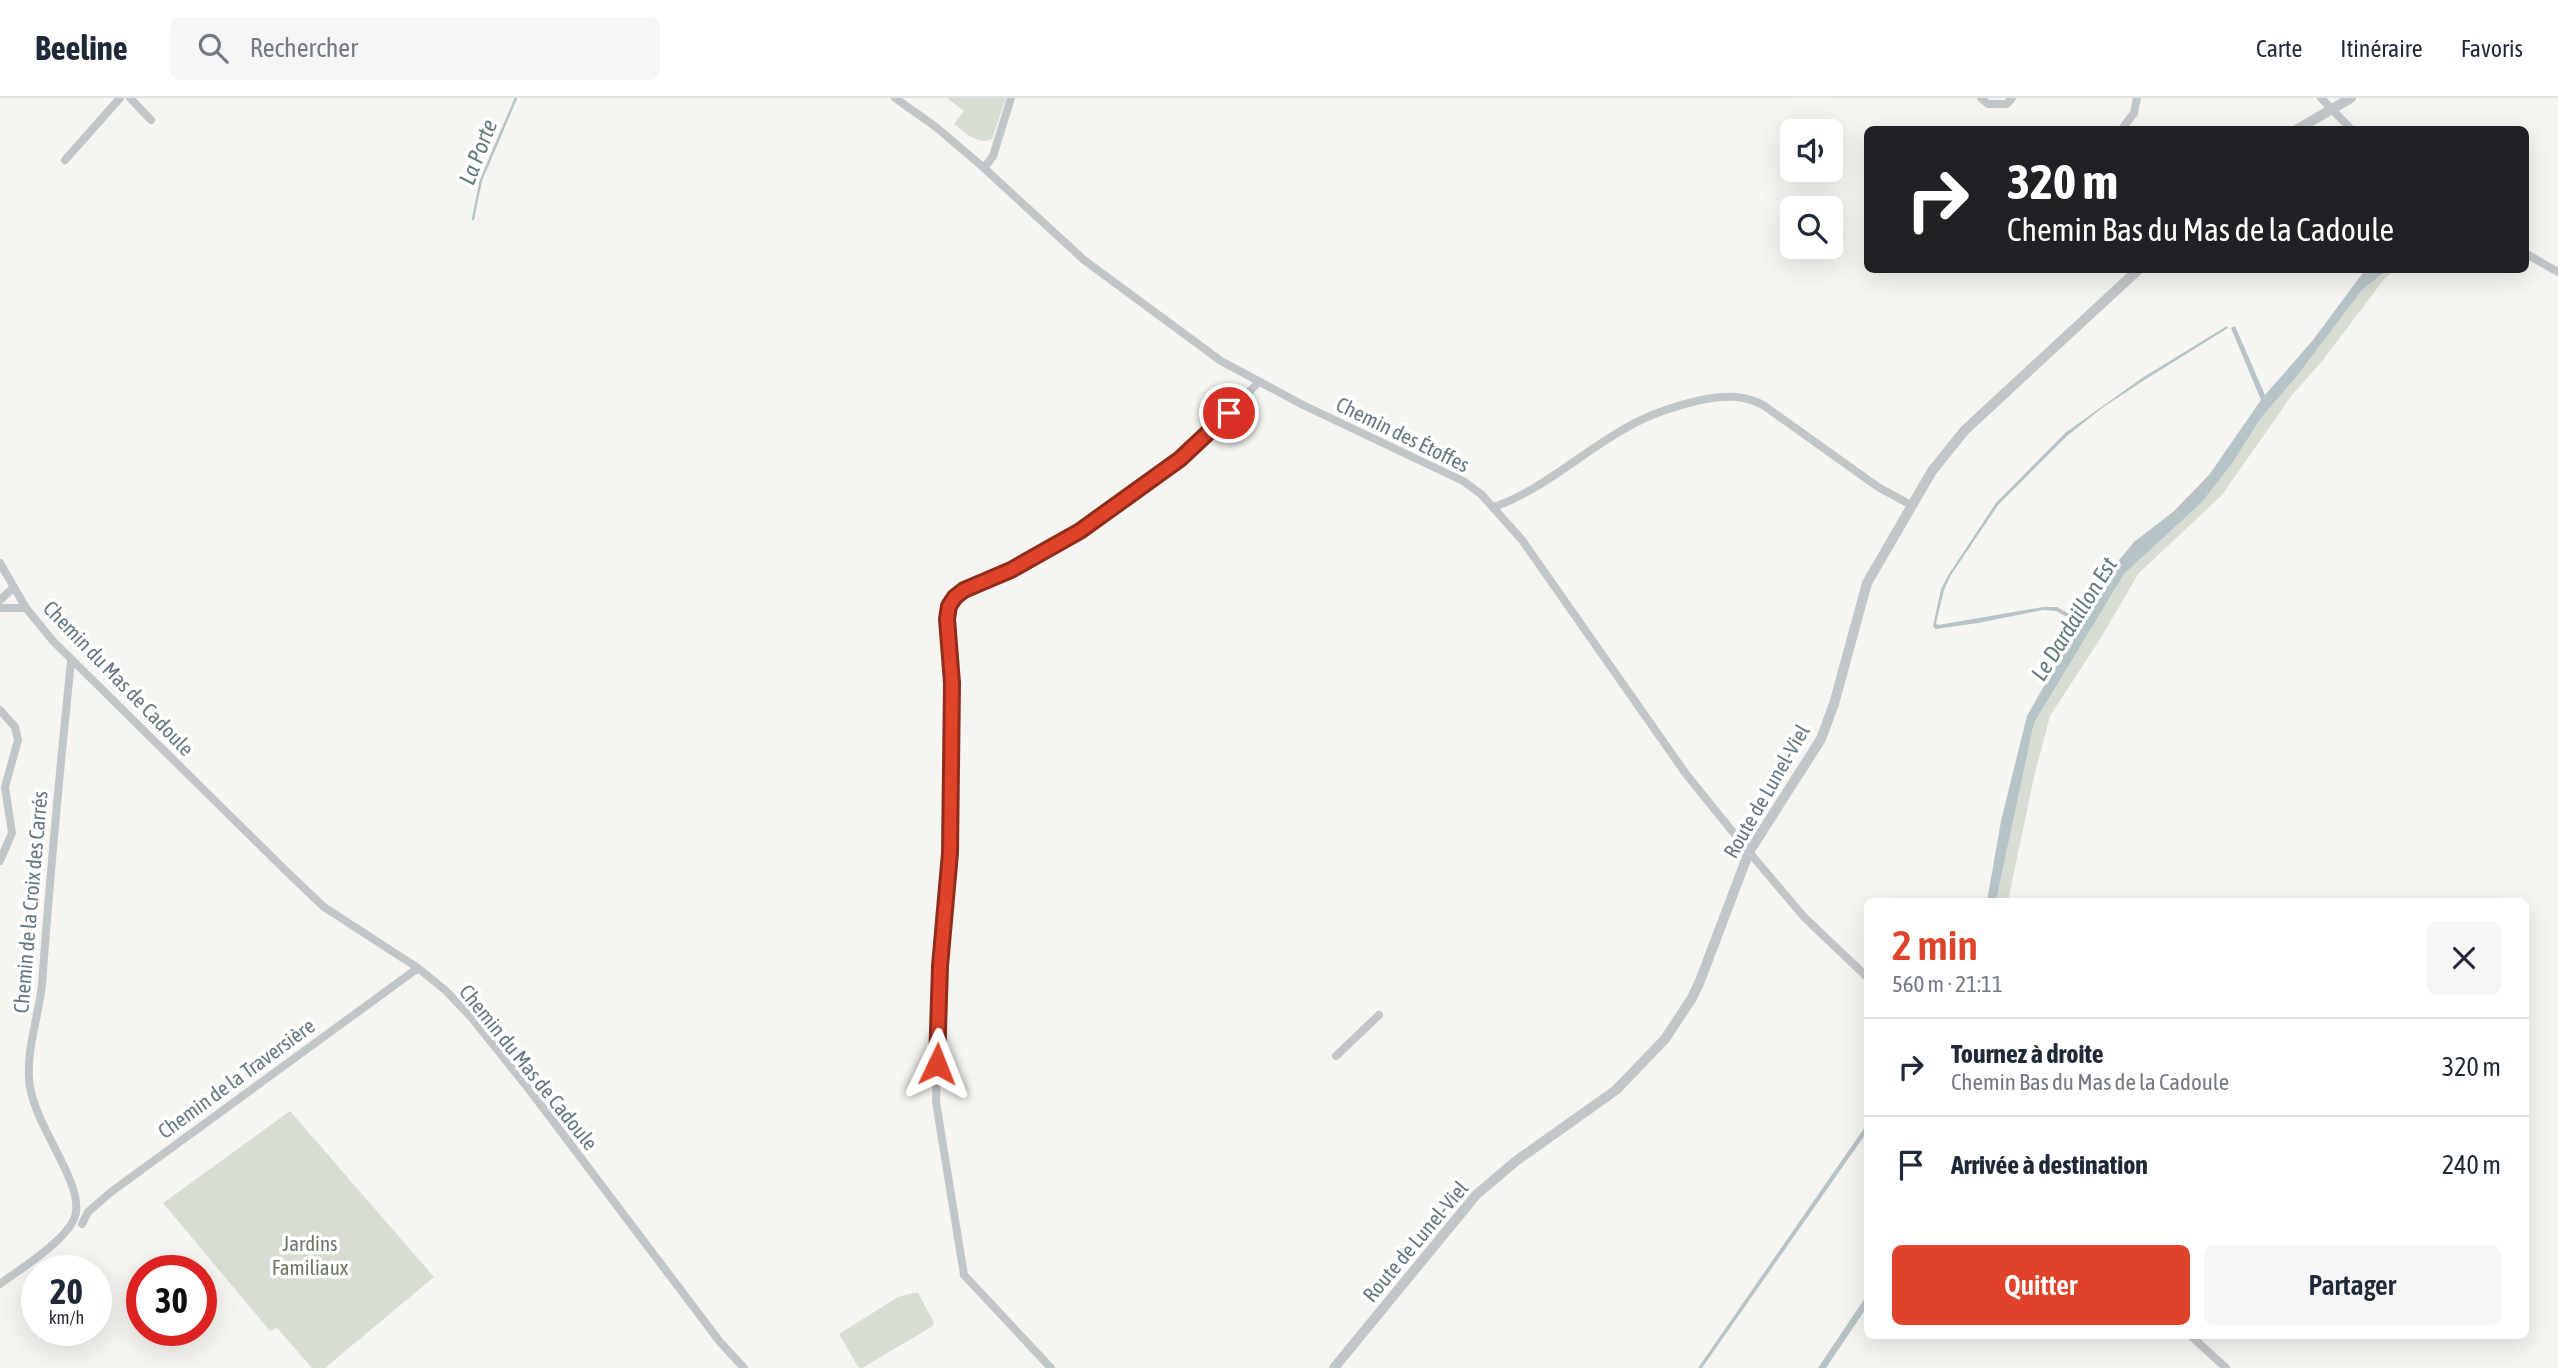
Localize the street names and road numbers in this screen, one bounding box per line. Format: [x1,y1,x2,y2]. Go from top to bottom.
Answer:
street label: Chemin des Étoffes [1333,391,1473,477]
street label: Chemin du Mas de Cadoule [39,596,199,760]
street label: Route de Lunel-Viel [1718,720,1814,862]
street label: Chemin de la Croix des Carrés [8,790,52,1014]
street label: Chemin du Mas de Cadoule [455,980,603,1154]
street label: Chemin de la Traversière [153,1013,319,1143]
street label: Route de Lunel-Viel [1358,1175,1473,1306]

